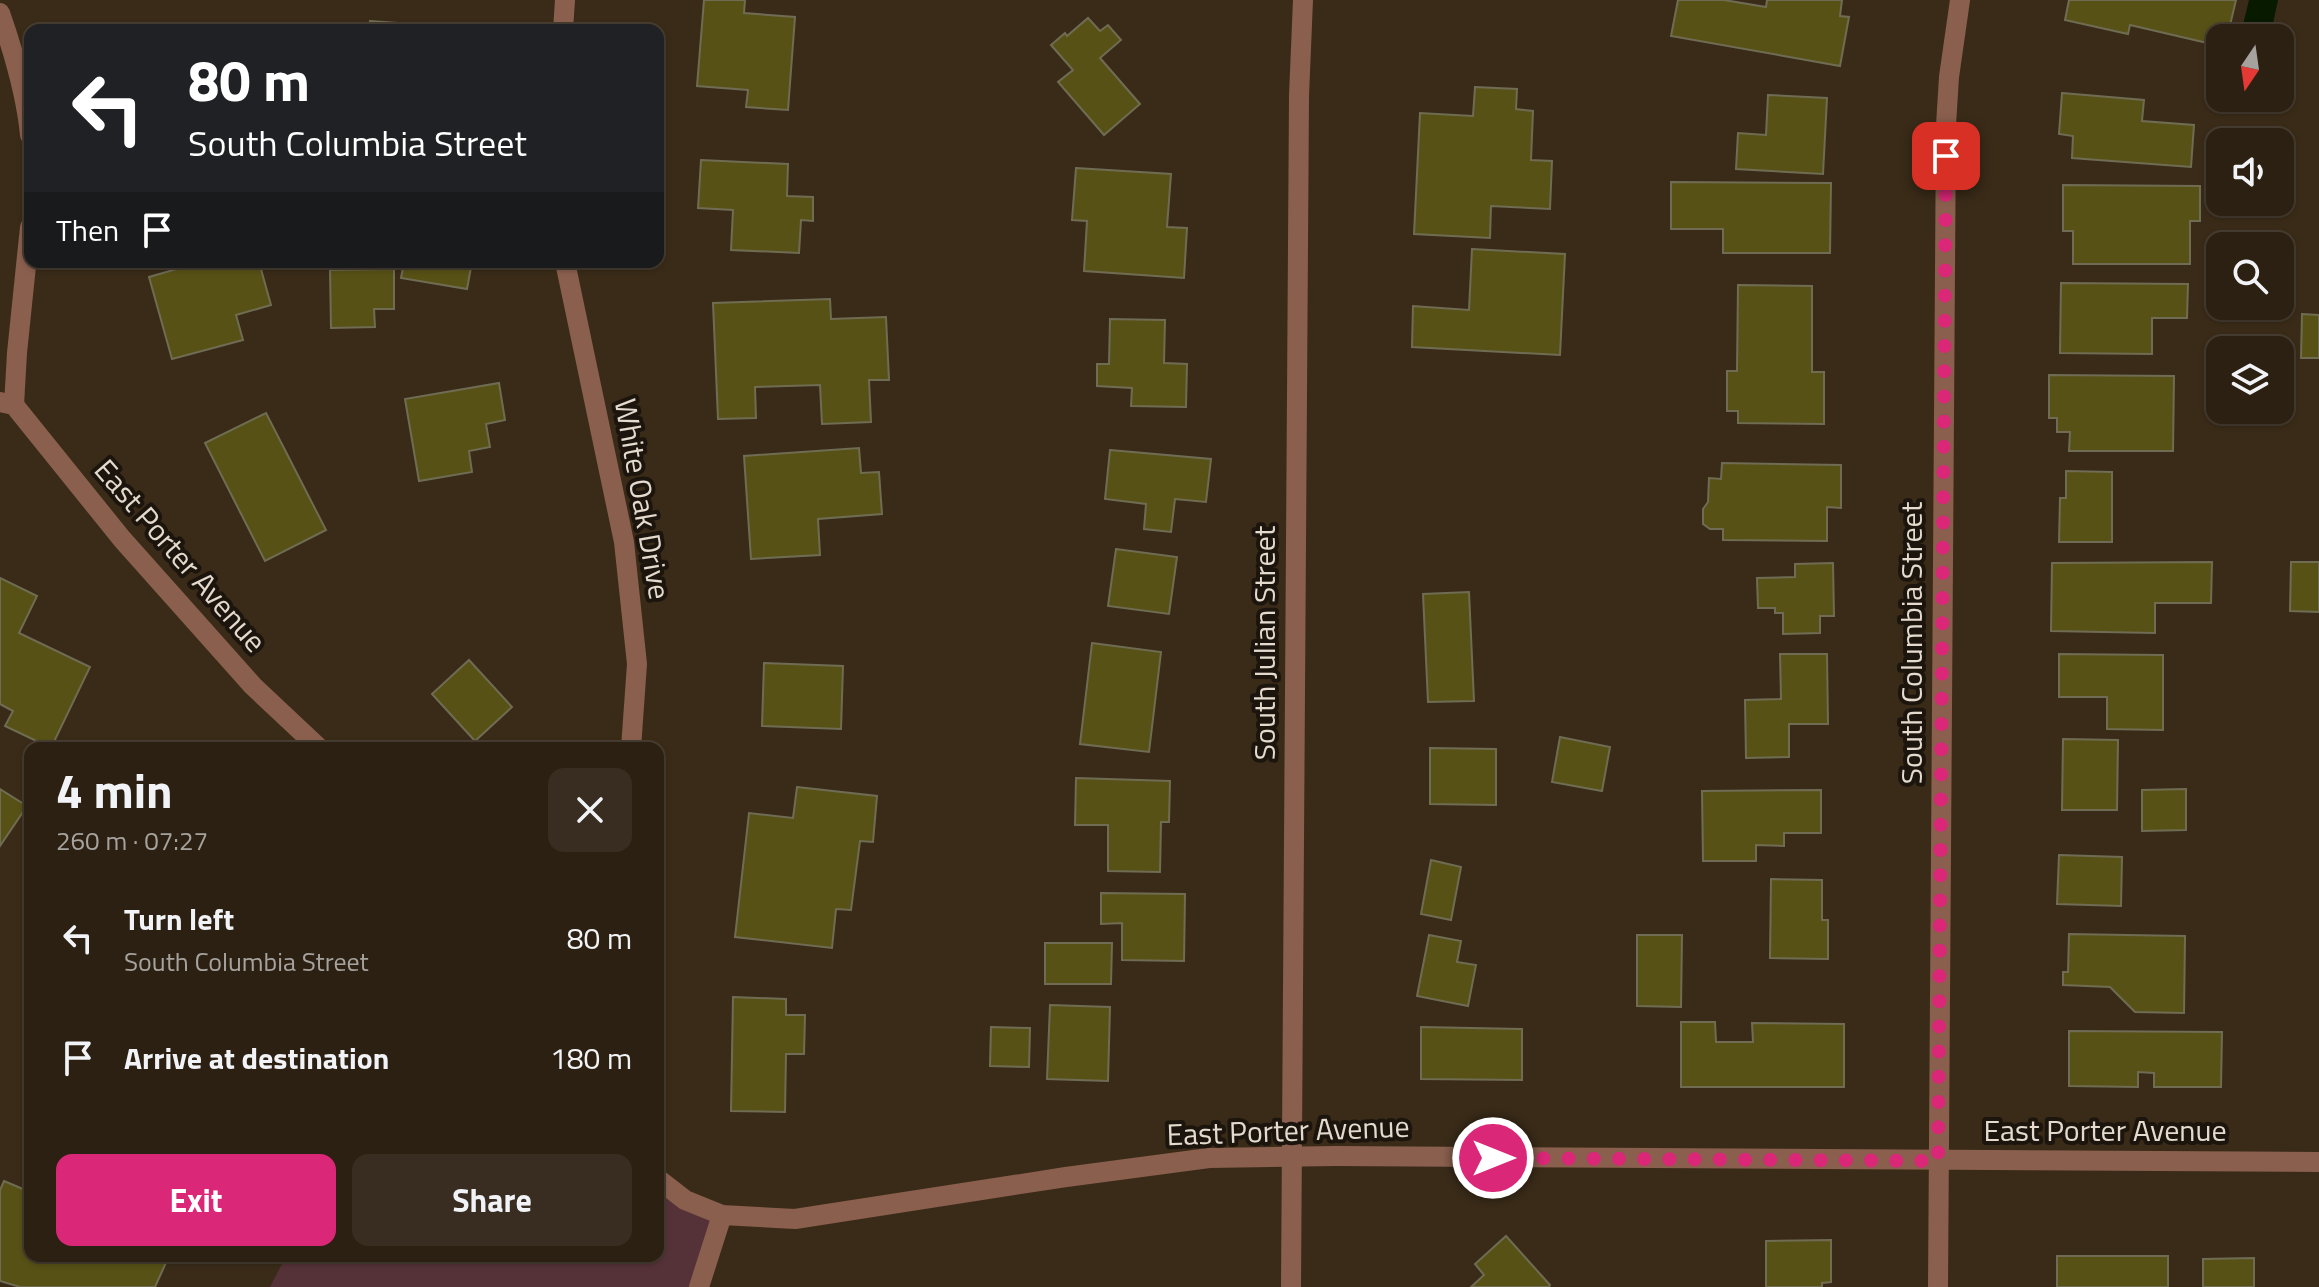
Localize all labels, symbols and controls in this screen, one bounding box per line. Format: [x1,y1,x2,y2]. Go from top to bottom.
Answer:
north arrow [2206,24,2294,112]
map controls [2206,24,2294,424]
text: 80 m [188,38,310,123]
icon: left [56,56,160,160]
text: South Columbia Street [188,115,527,170]
pin [1912,122,1980,190]
button: sound [2206,128,2294,216]
icon: arrive [1924,134,1968,178]
text: Then [56,207,119,253]
icon: arrive [135,208,179,252]
button: search [2206,232,2294,320]
button: layers [2206,336,2294,424]
street label: White Oak Drive [603,395,683,603]
street label: East Porter Avenue [84,449,278,662]
street label: South Columbia Street [1888,501,1934,784]
street label: South Julian Street [1241,525,1287,760]
text: 4 min [56,754,173,827]
button: close [548,768,632,852]
text: 260 m · 07:27 [56,821,208,860]
text: Turn left [124,896,234,942]
text: 80 m [567,915,632,961]
icon: left [56,916,100,960]
text: South Columbia Street [124,942,369,981]
text: Arrive at destination [124,1035,389,1081]
text: 180 m [550,1035,632,1081]
icon: arrive [56,1036,100,1080]
street label: East Porter Avenue [1166,1103,1410,1157]
street label: East Porter Avenue [1983,1107,2227,1153]
position arrow [1451,1116,1535,1200]
button: Exit [56,1154,336,1246]
button: Share [352,1154,632,1246]

